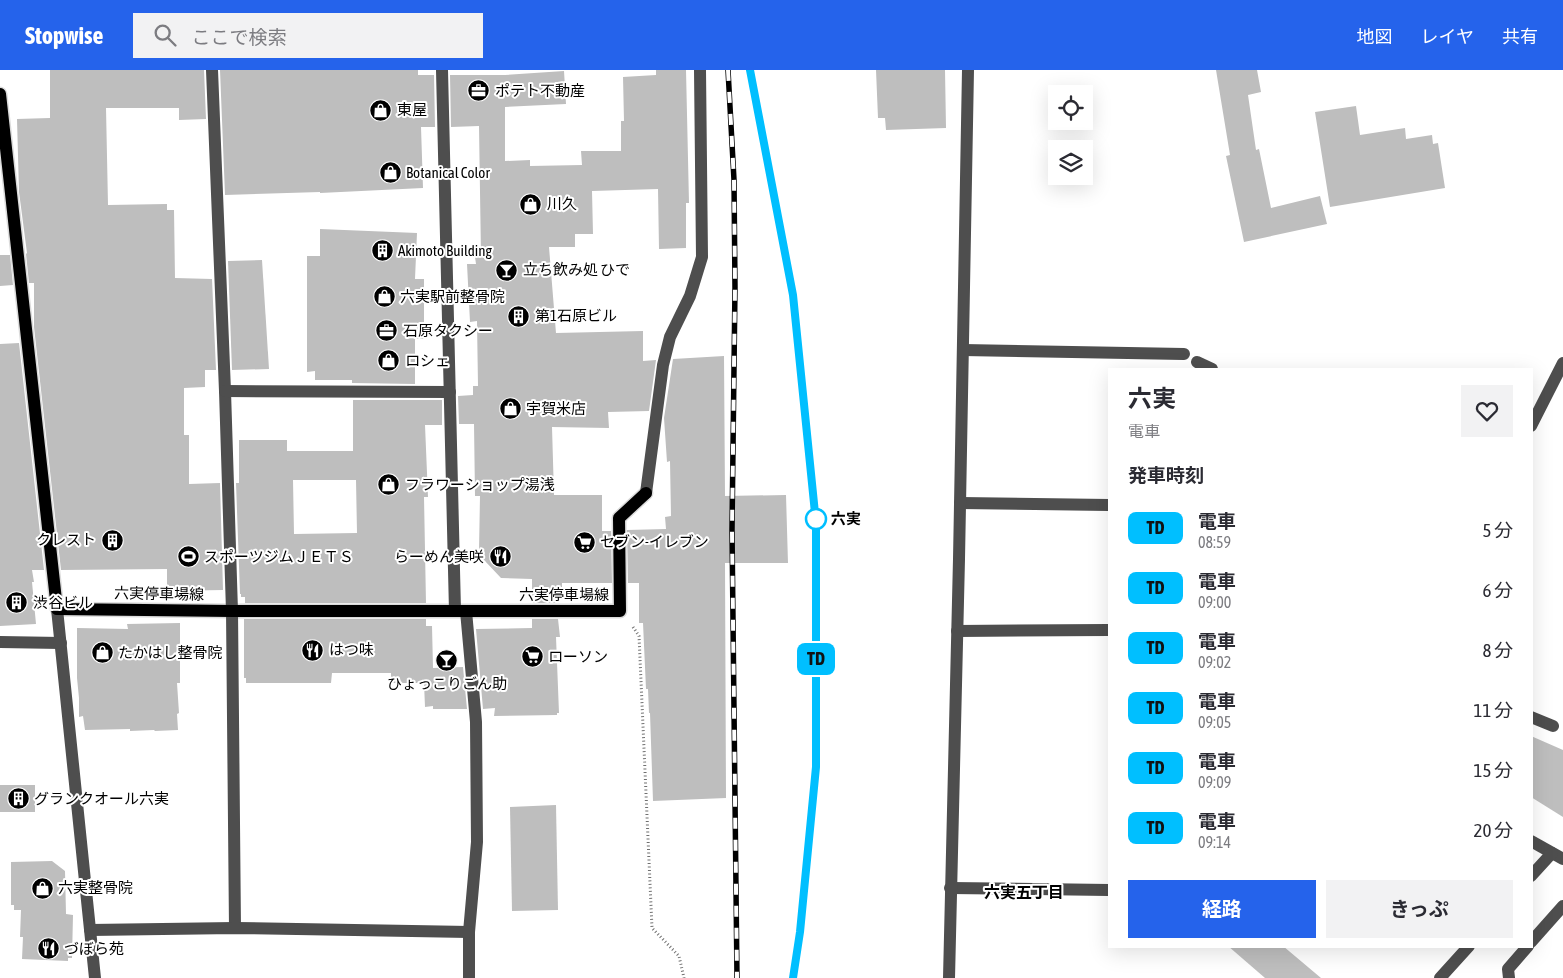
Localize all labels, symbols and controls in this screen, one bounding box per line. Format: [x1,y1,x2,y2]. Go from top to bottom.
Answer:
search box [133,13,483,58]
icon: search [151,21,179,49]
text: Stopwise [25,22,103,49]
text: ここで検索 [191,26,286,48]
text: 地図 [1357,26,1393,47]
text: レイヤ [1421,26,1474,47]
text: 共有 [1502,26,1538,47]
office icon: ポテト不動産 [467,79,491,103]
place label: ポテト不動産 [495,82,585,99]
map controls [1048,85,1093,185]
button: locate [1048,85,1093,130]
shop icon: 東屋 [369,98,393,122]
place label: 東屋 [397,101,427,118]
button: layers [1048,140,1093,185]
shop icon: Botanical Color [378,161,402,185]
place label: Botanical Color [406,164,490,181]
shop icon: 川久 [519,192,543,216]
place label: 川久 [547,195,577,212]
building icon: Akimoto Building [370,239,394,263]
place label: Akimoto Building [398,242,493,259]
bar icon: 立ち飲み処 ひで [495,258,519,282]
place label: 立ち飲み処 ひで [523,261,630,278]
shop icon: 六実駅前整骨院 [372,285,396,309]
place label: 六実駅前整骨院 [400,288,505,305]
building icon: 第1石原ビル [507,304,531,328]
place label: 第1石原ビル [535,307,617,324]
office icon: 石原タクシー [375,319,399,343]
place label: 石原タクシー [403,322,493,339]
shop icon: ロシェ [377,349,401,373]
place label: ロシェ [405,352,450,369]
text: 六実 [1128,385,1176,412]
button: heart [1461,385,1513,437]
shop icon: 宇賀米店 [498,397,522,421]
place label: 宇賀米店 [526,400,586,417]
text: 電車 [1128,422,1160,440]
text: 発車時刻 [1128,464,1204,486]
shop icon: フラワーショップ湯浅 [377,473,401,497]
place label: フラワーショップ湯浅 [405,476,555,493]
marker: 六実 [805,508,827,530]
place label: 六実 [831,510,861,527]
text: 電車 [1198,510,1236,532]
text: TD [1147,517,1164,538]
text: 5 分 [1482,519,1513,541]
building icon: クレスト [100,528,124,552]
supermarket icon: セブン-イレブン [572,530,596,554]
place label: クレスト [36,531,96,548]
place label: セブン-イレブン [600,533,709,550]
text: 08:59 [1198,533,1231,551]
sports icon: スポーツジムＪＥＴＳ [176,545,200,569]
restaurant icon: らーめん美咲 [488,545,512,569]
place label: スポーツジムＪＥＴＳ [204,548,354,565]
place label: らーめん美咲 [394,548,484,565]
text: 電車 [1198,570,1236,592]
text: TD [1147,577,1164,598]
text: 6 分 [1482,579,1513,601]
street label: 六実停車場線 [114,584,204,603]
street label: 六実停車場線 [519,586,609,603]
building icon: 渋谷ビル [5,591,29,615]
text: 09:00 [1198,593,1231,611]
place label: 渋谷ビル [33,594,93,611]
text: 電車 [1198,630,1236,652]
text: TD [1147,637,1164,658]
restaurant icon: はつ味 [301,638,325,662]
text: 8 分 [1482,639,1513,661]
shop icon: たかはし整骨院 [90,641,114,665]
place label: はつ味 [329,641,374,658]
line badge: TD [794,643,838,675]
place label: たかはし整骨院 [118,644,222,661]
supermarket icon: ローソン [520,645,544,669]
place label: ローソン [548,648,608,665]
text: TD [807,648,825,669]
bar icon: ひょっこりごん助 [435,649,459,673]
text: 09:02 [1198,653,1231,671]
place label: ひょっこりごん助 [387,675,507,692]
text: 電車 [1198,690,1236,712]
text: TD [1147,697,1164,718]
text: 11 分 [1474,699,1513,721]
text: 09:05 [1198,713,1231,731]
text: 電車 [1198,750,1236,772]
text: TD [1147,757,1164,778]
text: 15 分 [1474,759,1513,781]
text: 09:09 [1198,773,1231,791]
building icon: グランクオール六実 [6,787,30,811]
place label: グランクオール六実 [34,790,169,807]
text: 電車 [1198,810,1236,832]
text: TD [1147,817,1164,838]
text: 20 分 [1474,819,1513,841]
text: 09:14 [1198,833,1231,851]
shop icon: 六実整骨院 [30,876,54,900]
place label: 六実整骨院 [58,879,133,896]
button: 経路 [1128,880,1316,938]
button: きっぷ [1326,880,1513,938]
district label: 六実五丁目 [984,883,1064,901]
restaurant icon: づぼら苑 [36,937,60,961]
place label: づぼら苑 [64,940,124,957]

